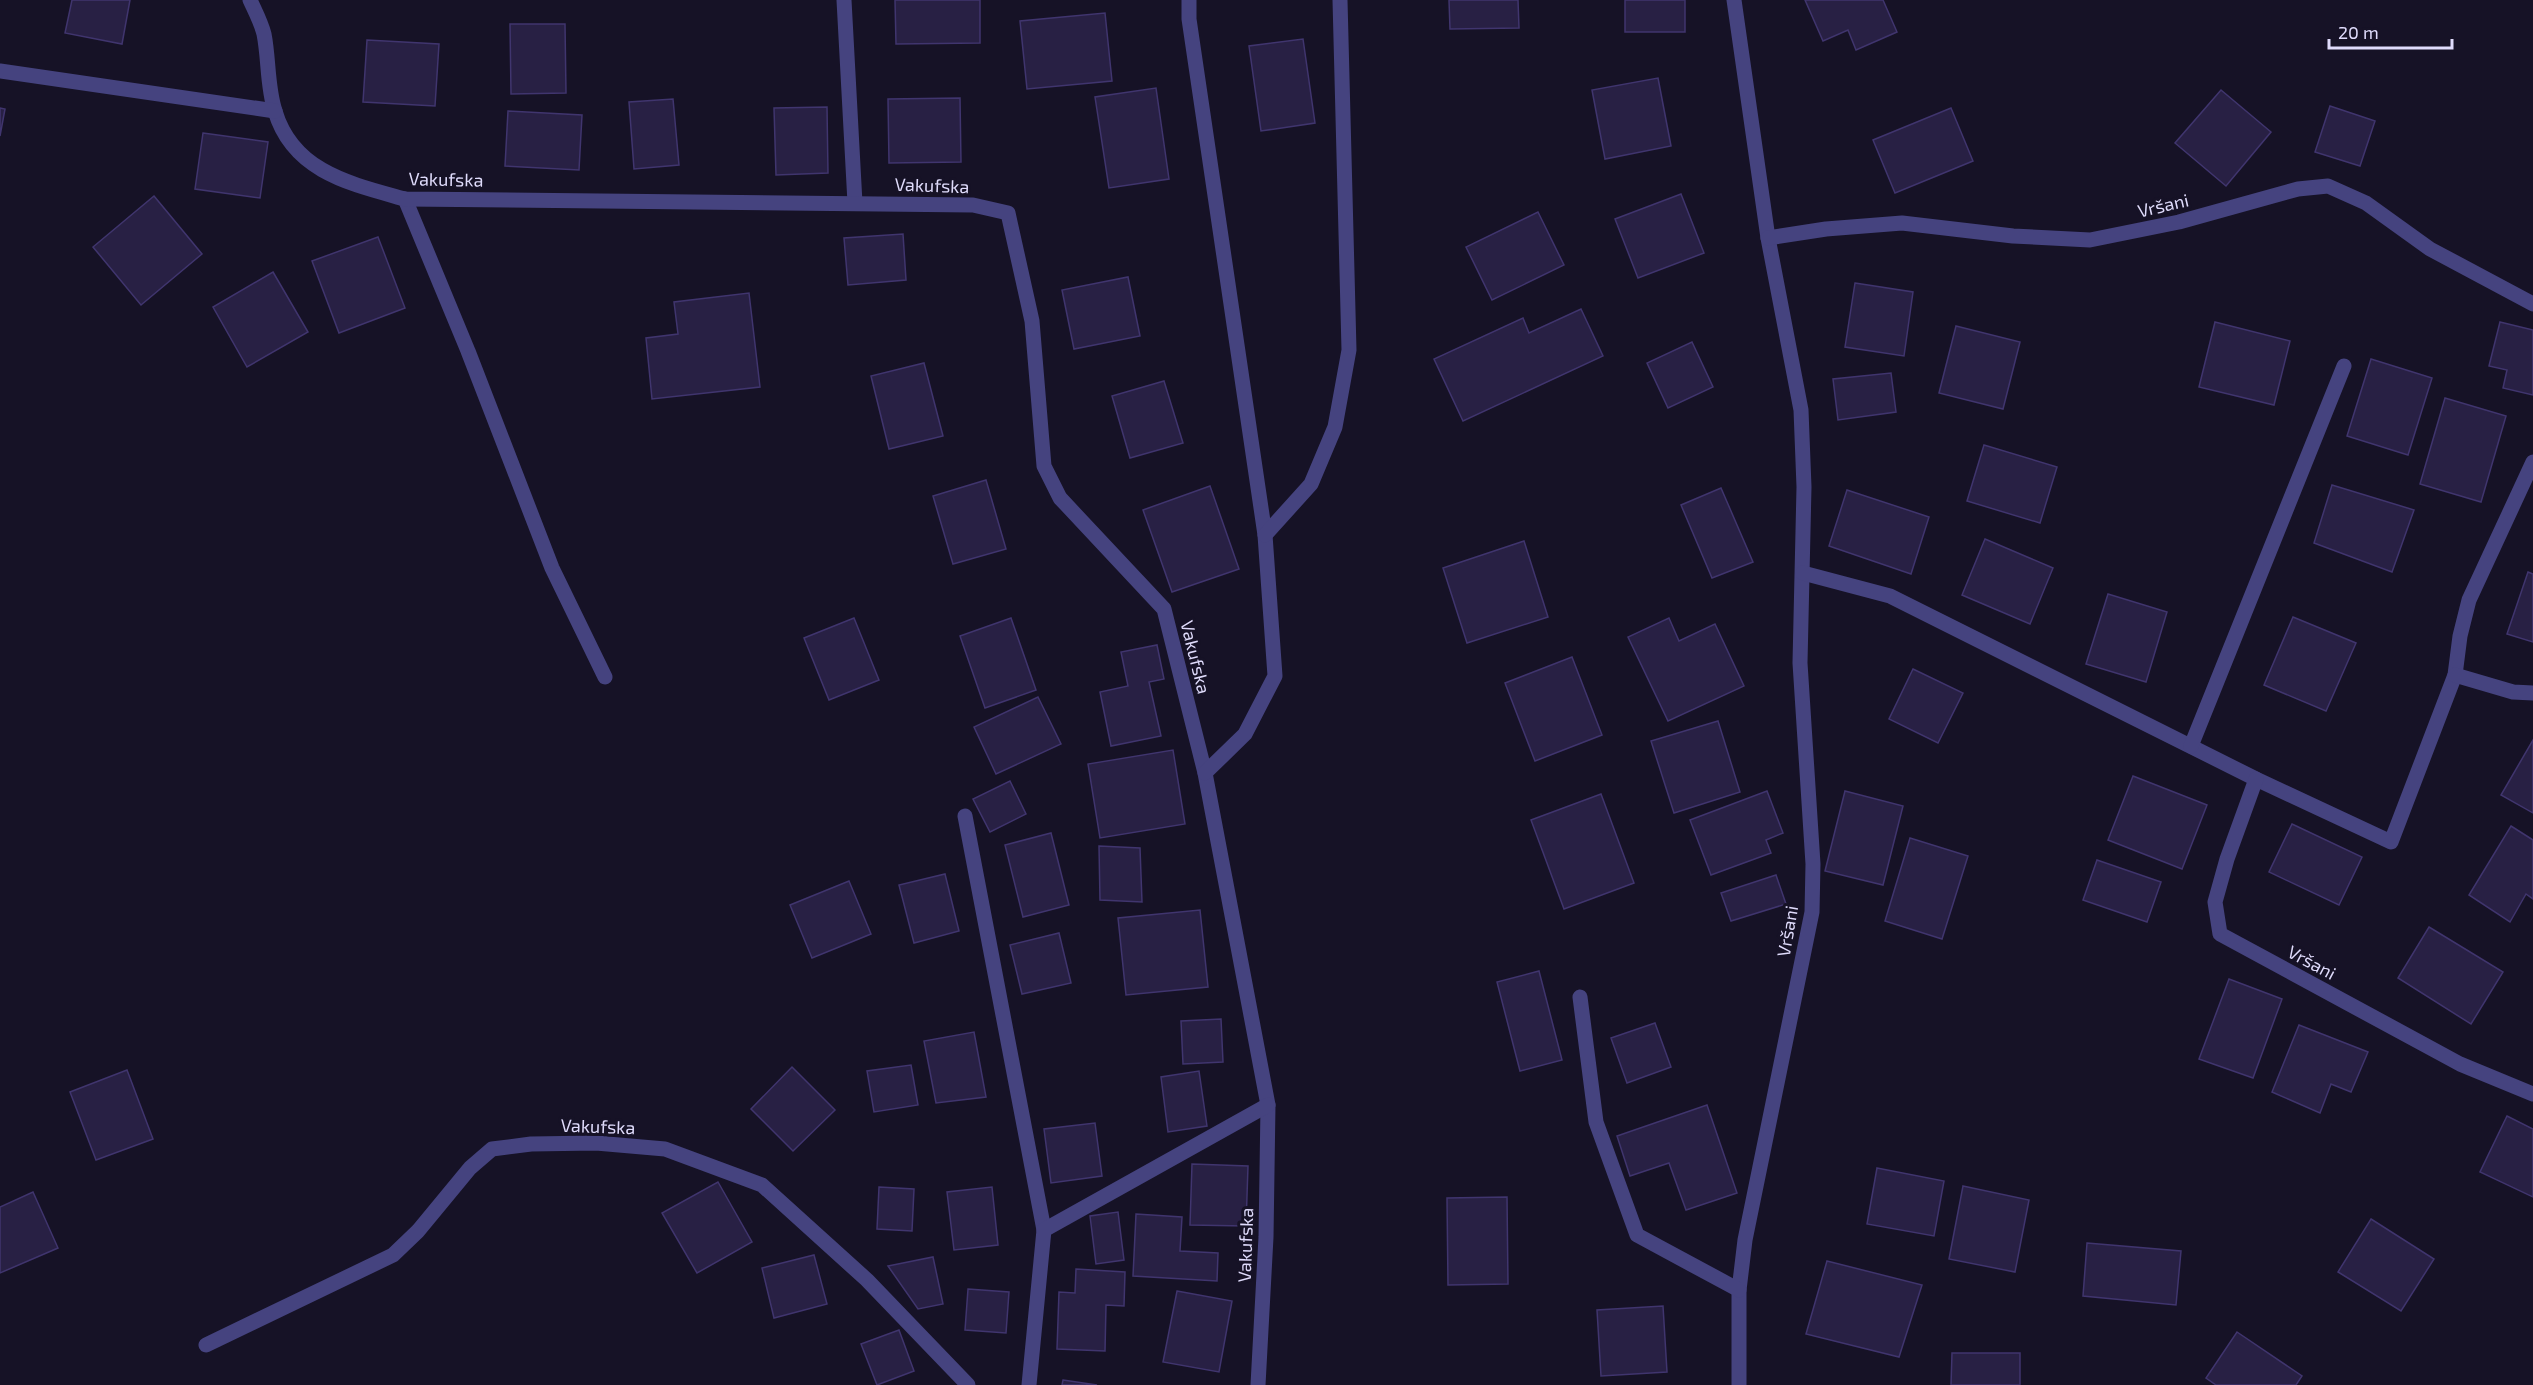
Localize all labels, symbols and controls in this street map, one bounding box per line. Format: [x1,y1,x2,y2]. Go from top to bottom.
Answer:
scale bar [2329,12,2452,50]
text: 20 m [2338,21,2379,43]
street label: Vakufska [408,167,484,191]
street label: Vakufska [894,173,970,197]
street label: Vršani [2135,188,2191,222]
street label: Vakufska [1176,618,1216,696]
street label: Vršani [1772,904,1802,958]
street label: Vršani [2284,940,2340,984]
street label: Vakufska [560,1114,636,1138]
street label: Vakufska [1233,1207,1257,1283]

